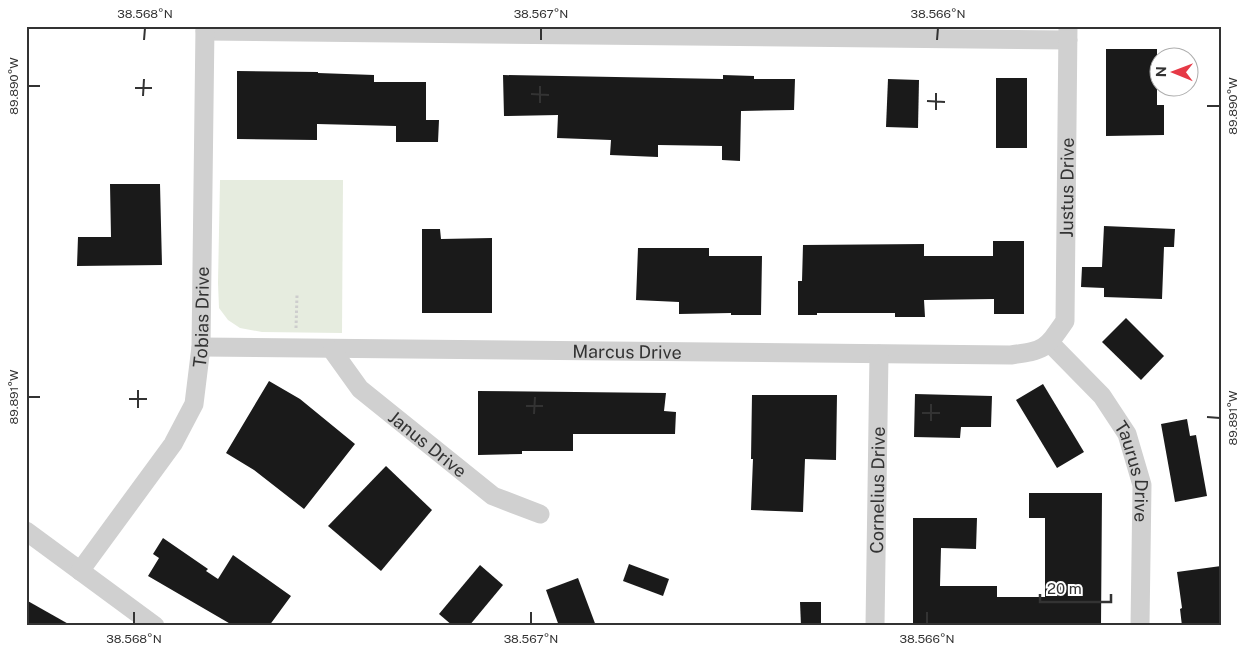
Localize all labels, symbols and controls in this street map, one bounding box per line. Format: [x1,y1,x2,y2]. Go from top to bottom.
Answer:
text: 38.568°N [117,7,173,21]
text: 38.567°N [514,7,568,21]
text: 38.566°N [910,7,966,21]
north arrow [1150,48,1200,98]
text: 89.890°W [7,57,21,115]
text: N [1153,66,1169,77]
text: 89.890°W [1226,77,1240,135]
street label: Justus Drive [1055,137,1077,238]
street label: Tobias Drive [188,266,213,369]
street label: Marcus Drive [572,340,682,362]
text: 89.891°W [7,369,21,424]
text: 89.891°W [1226,390,1240,445]
street label: Janus Drive [384,406,471,481]
street label: Taurus Drive [1111,417,1153,522]
street label: Cornelius Drive [866,426,888,554]
scale bar [1040,572,1111,604]
text: 20 m [1047,580,1082,597]
text: 38.568°N [106,632,162,646]
text: 38.567°N [504,632,558,646]
text: 38.566°N [899,632,955,646]

